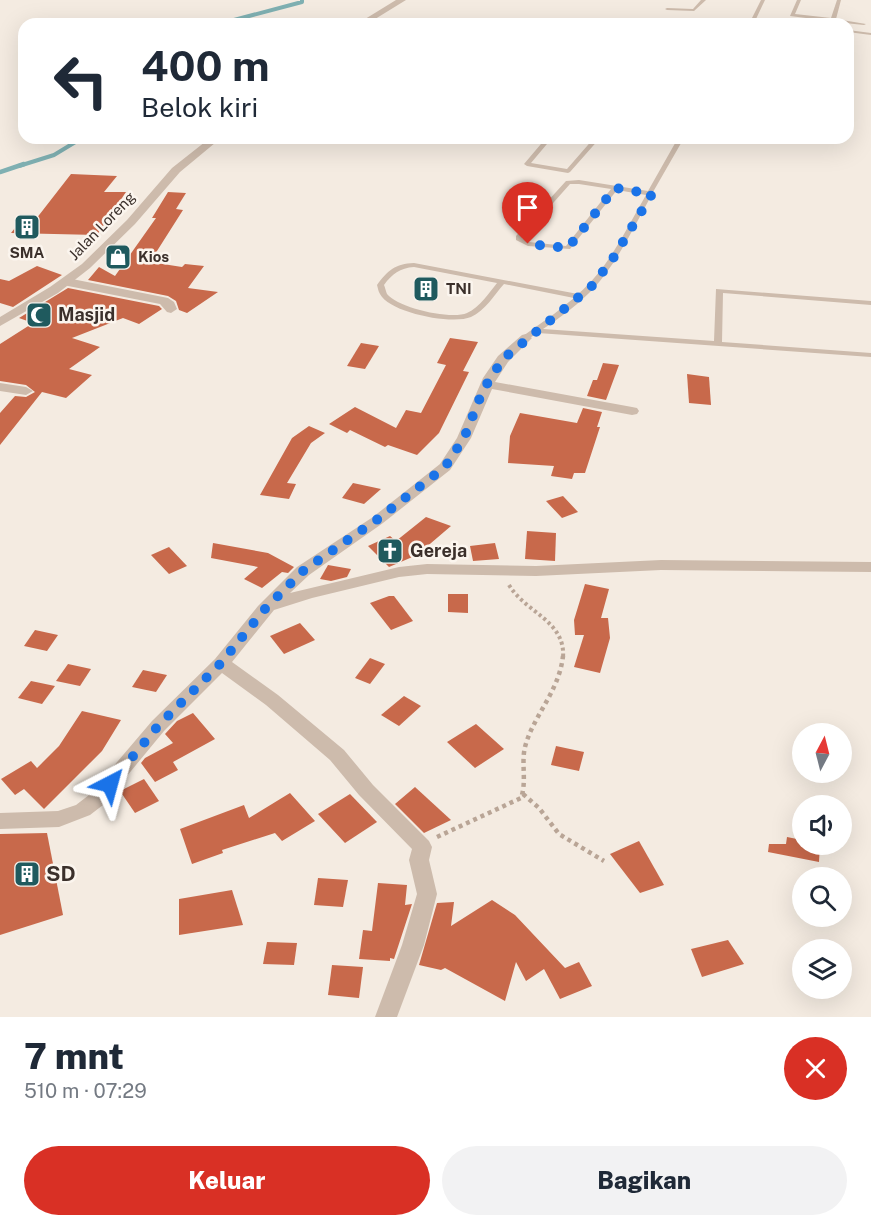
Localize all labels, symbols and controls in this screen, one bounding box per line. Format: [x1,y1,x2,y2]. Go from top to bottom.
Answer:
text: 400 m [141,41,270,90]
icon: left [42,42,120,120]
text: Belok kiri [141,91,258,123]
pin [502,182,553,244]
street label: Jalan Loreng [65,188,138,263]
icon: arrive [511,191,544,224]
building icon: SMA [12,212,42,242]
shop icon: Kios [103,242,133,272]
place label: SMA [9,244,45,261]
place label: Kios [138,248,169,265]
building icon: TNI [411,274,441,304]
place label: TNI [446,280,472,297]
mosque icon: Masjid [24,300,54,330]
place label: Masjid [58,304,115,325]
church icon: Gereja [375,536,405,566]
place label: Gereja [410,540,467,561]
north arrow [792,723,852,783]
map controls [792,723,852,999]
position arrow [78,752,142,816]
button: sound [792,795,852,855]
building icon: SD [12,859,42,889]
place label: SD [46,861,76,886]
button: search [792,867,852,927]
button: layers [792,939,852,999]
text: 7 mnt [24,1035,124,1077]
button: close [784,1037,847,1100]
text: 510 m · 07:29 [24,1079,147,1103]
button: Keluar [24,1146,430,1215]
button: Bagikan [442,1146,847,1215]

